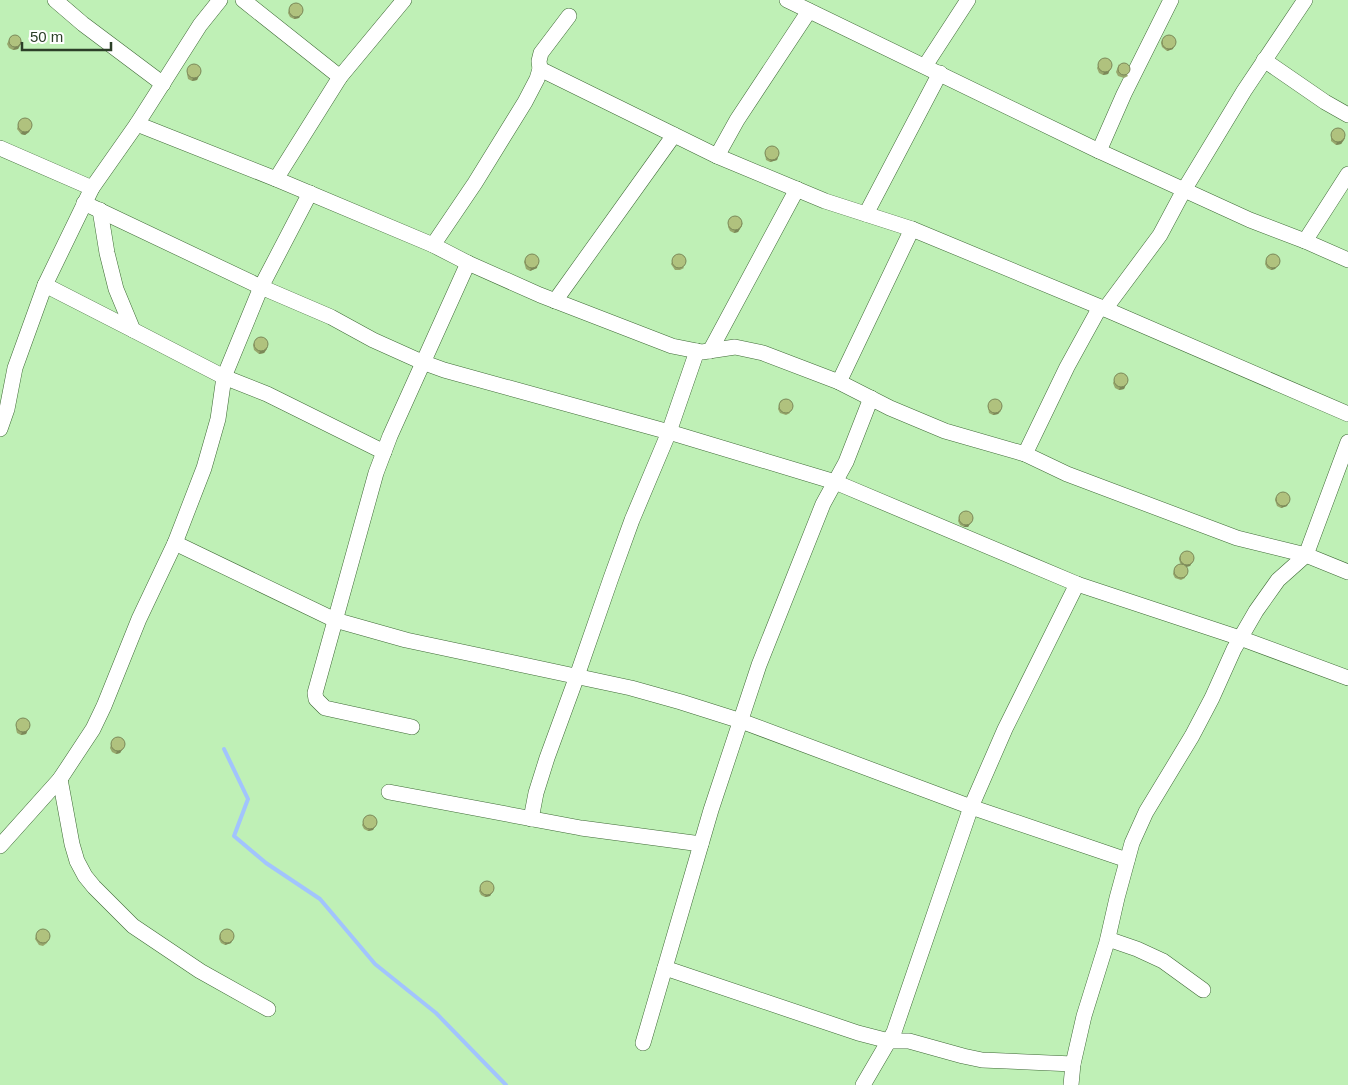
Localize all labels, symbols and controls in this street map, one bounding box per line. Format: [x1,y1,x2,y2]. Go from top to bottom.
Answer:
scale bar [22,20,111,52]
text: 50 m [30,28,63,45]

